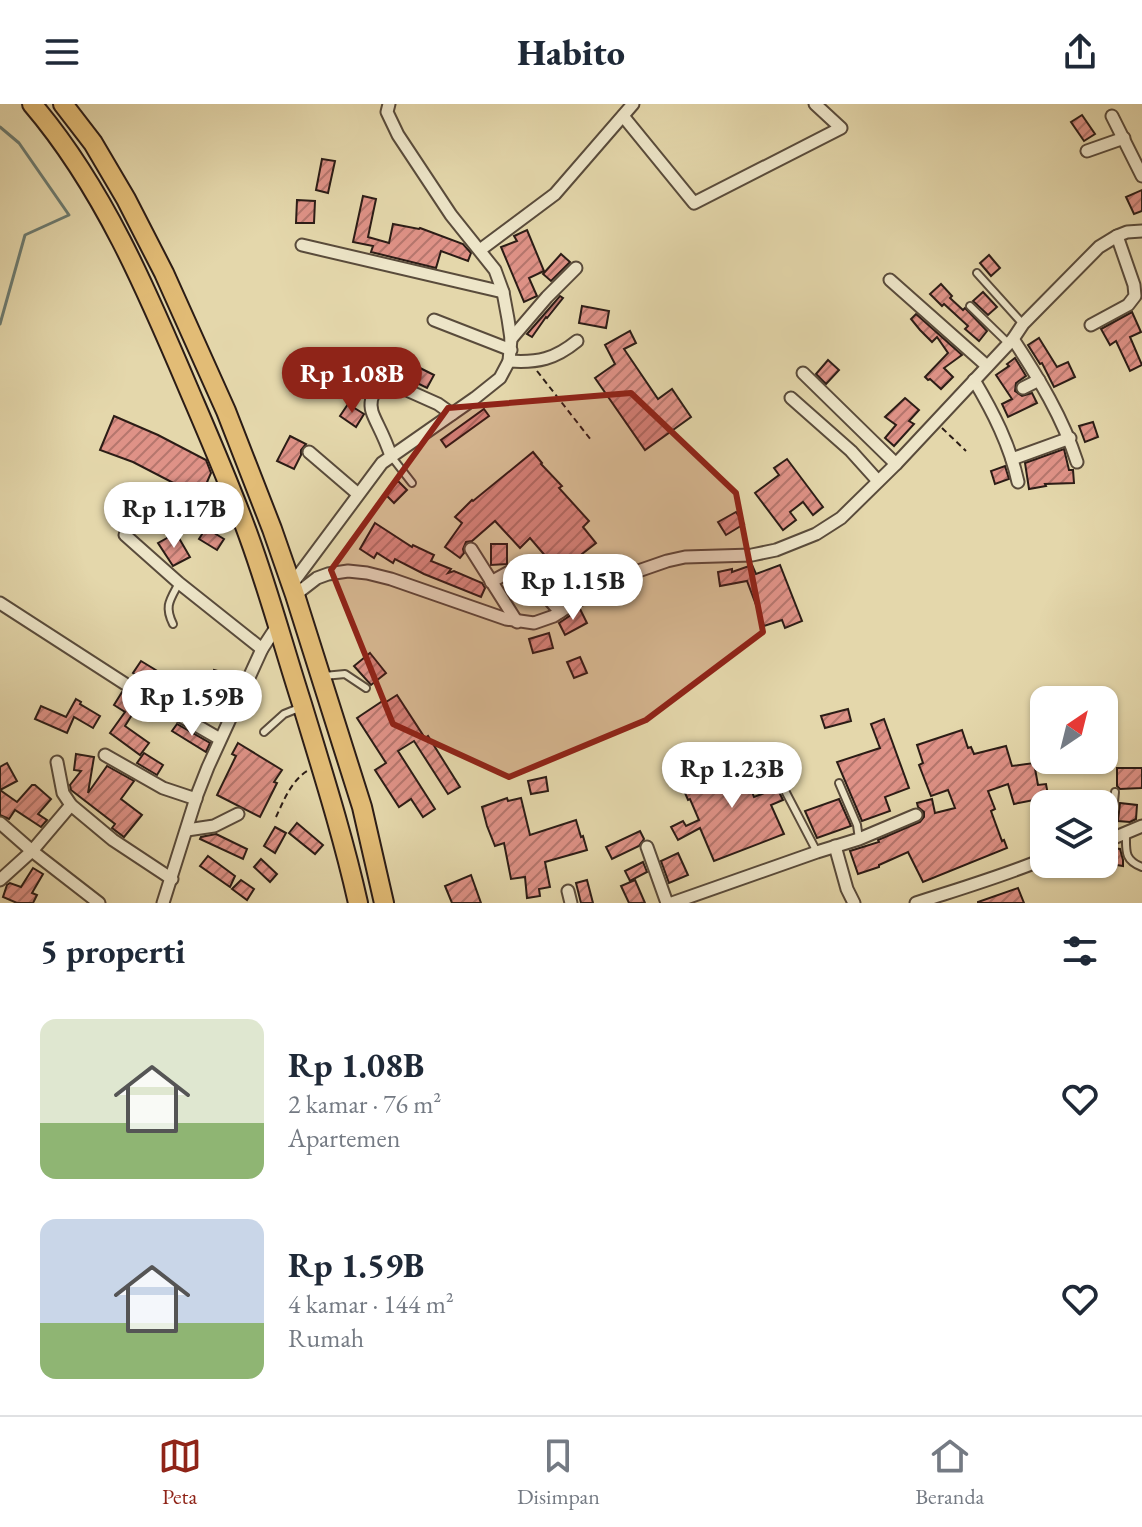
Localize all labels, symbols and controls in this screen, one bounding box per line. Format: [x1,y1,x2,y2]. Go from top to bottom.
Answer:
text: Habito [517,29,625,76]
icon: menu [40,30,84,74]
icon: share [1058,30,1102,74]
pin: Rp 1.08B [269,347,435,415]
text: Rp 1.08B [300,356,404,390]
pin: Rp 1.17B [91,482,257,550]
text: Rp 1.17B [122,491,226,525]
pin: Rp 1.15B [490,554,656,622]
text: Rp 1.15B [521,563,625,597]
pin: Rp 1.59B [109,670,275,738]
text: Rp 1.59B [140,679,244,713]
north arrow [1030,686,1118,774]
map controls [1030,686,1118,878]
pin: Rp 1.23B [649,742,815,810]
text: Rp 1.23B [680,751,784,785]
button: layers [1030,790,1118,878]
text: 5 properti [40,929,185,973]
icon: filters [1058,929,1102,973]
text: Rp 1.08B [288,1043,424,1087]
icon: home [104,1051,200,1147]
icon: heart [1058,1077,1102,1121]
text: 2 kamar · 76 m² [288,1087,441,1121]
text: Apartemen [288,1121,400,1155]
text: Rp 1.59B [288,1243,424,1287]
icon: home [104,1251,200,1347]
icon: heart [1058,1277,1102,1321]
text: 4 kamar · 144 m² [288,1287,454,1321]
text: Rumah [288,1321,364,1355]
tab: Peta [158,1434,202,1511]
tab: Disimpan [517,1434,600,1511]
tab: Beranda [915,1434,984,1511]

